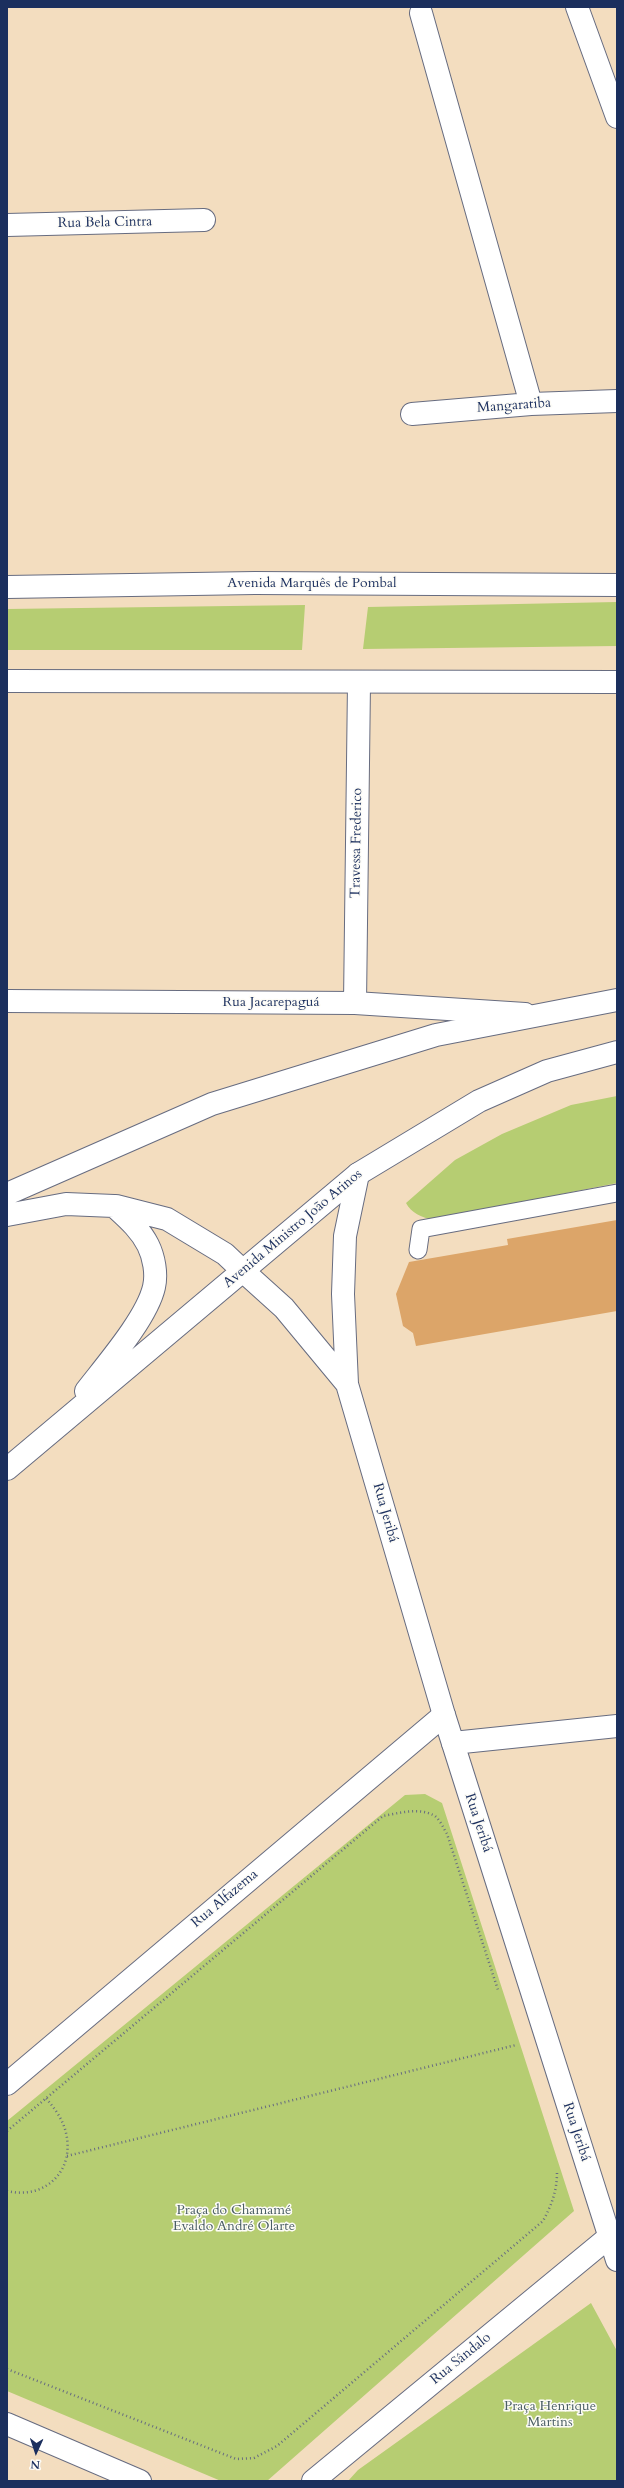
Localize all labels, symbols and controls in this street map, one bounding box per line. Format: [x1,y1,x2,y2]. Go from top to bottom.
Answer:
street label: Rua Bela Cintra [58,214,152,232]
street label: Mangaratiba [476,395,552,417]
street label: Avenida Marquês de Pombal [227,576,397,592]
street label: Travessa Frederico [348,788,366,898]
street label: Rua Jacarepaguá [223,995,319,1011]
street label: Avenida Ministro João Arinos [220,1166,366,1292]
street label: Rua Jeribá [369,1481,401,1545]
street label: Rua Jeribá [461,1791,495,1855]
street label: Rua Alfazema [188,1866,262,1932]
street label: Rua Jeribá [559,2100,593,2164]
park label: Praça do Chamamé Evaldo André Olarte [173,2203,295,2236]
street label: Rua Sândalo [427,2330,495,2388]
park label: Praça Henrique Martins [504,2399,596,2432]
north arrow [16,2432,56,2472]
text: N [30,2457,41,2472]

